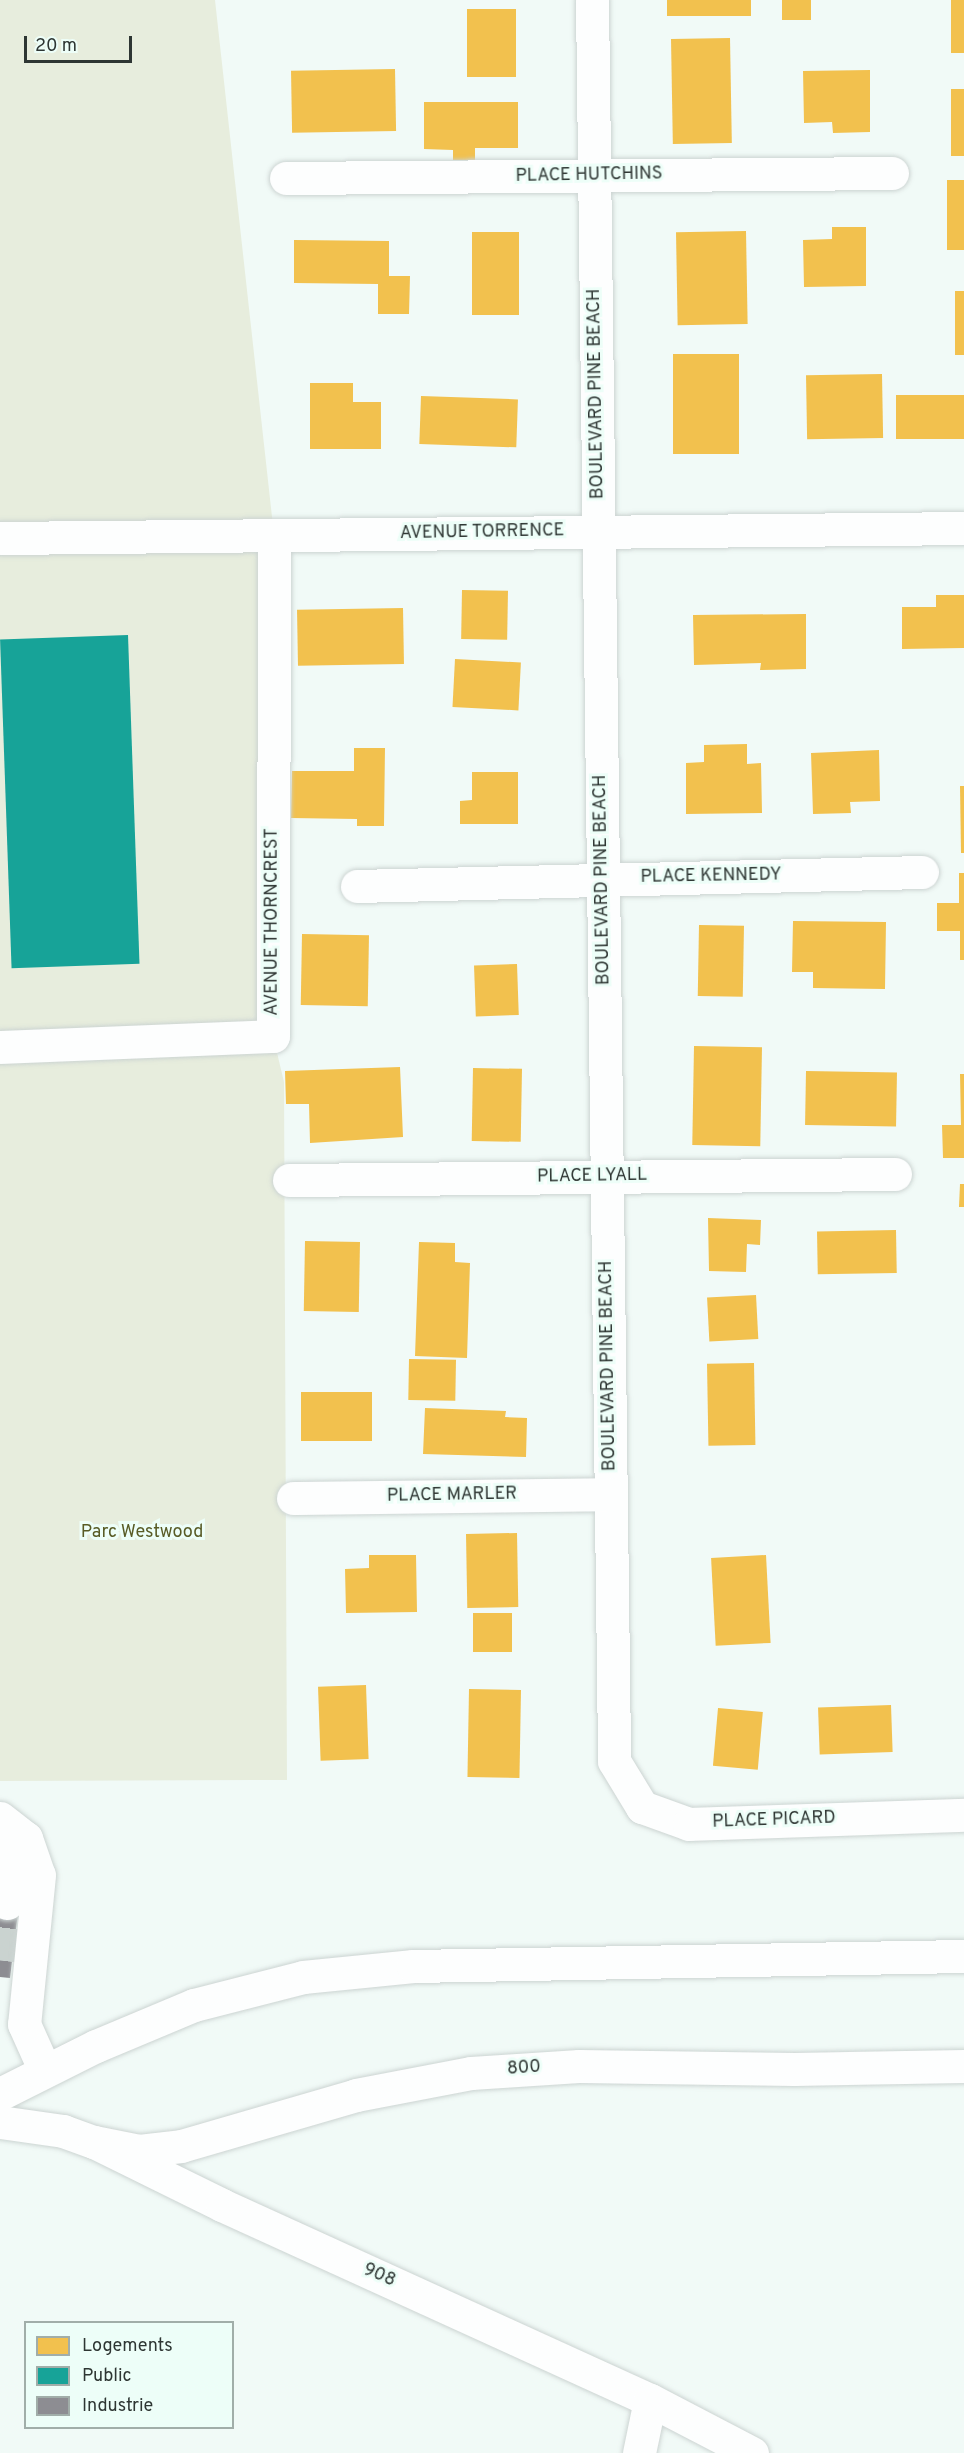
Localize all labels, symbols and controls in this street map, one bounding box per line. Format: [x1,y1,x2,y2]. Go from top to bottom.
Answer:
scale bar [27,24,135,62]
text: 20 m [35,35,77,58]
street label: PLACE HUTCHINS [515,164,663,188]
street label: BOULEVARD PINE BEACH [584,289,610,499]
street label: AVENUE TORRENCE [399,521,565,545]
street label: BOULEVARD PINE BEACH [590,775,616,985]
street label: AVENUE THORNCREST [262,828,284,1016]
street label: PLACE KENNEDY [640,865,782,889]
street label: PLACE LYALL [537,1165,647,1189]
street label: BOULEVARD PINE BEACH [596,1261,622,1471]
street label: PLACE MARLER [387,1484,517,1508]
park label: Parc Westwood [81,1522,203,1544]
street label: PLACE PICARD [712,1808,836,1834]
street label: 800 [506,2057,542,2081]
street label: 908 [359,2259,399,2293]
legend [24,2321,234,2429]
text: Logements [82,2335,173,2358]
text: Public [82,2365,132,2388]
text: Industrie [82,2395,153,2418]

